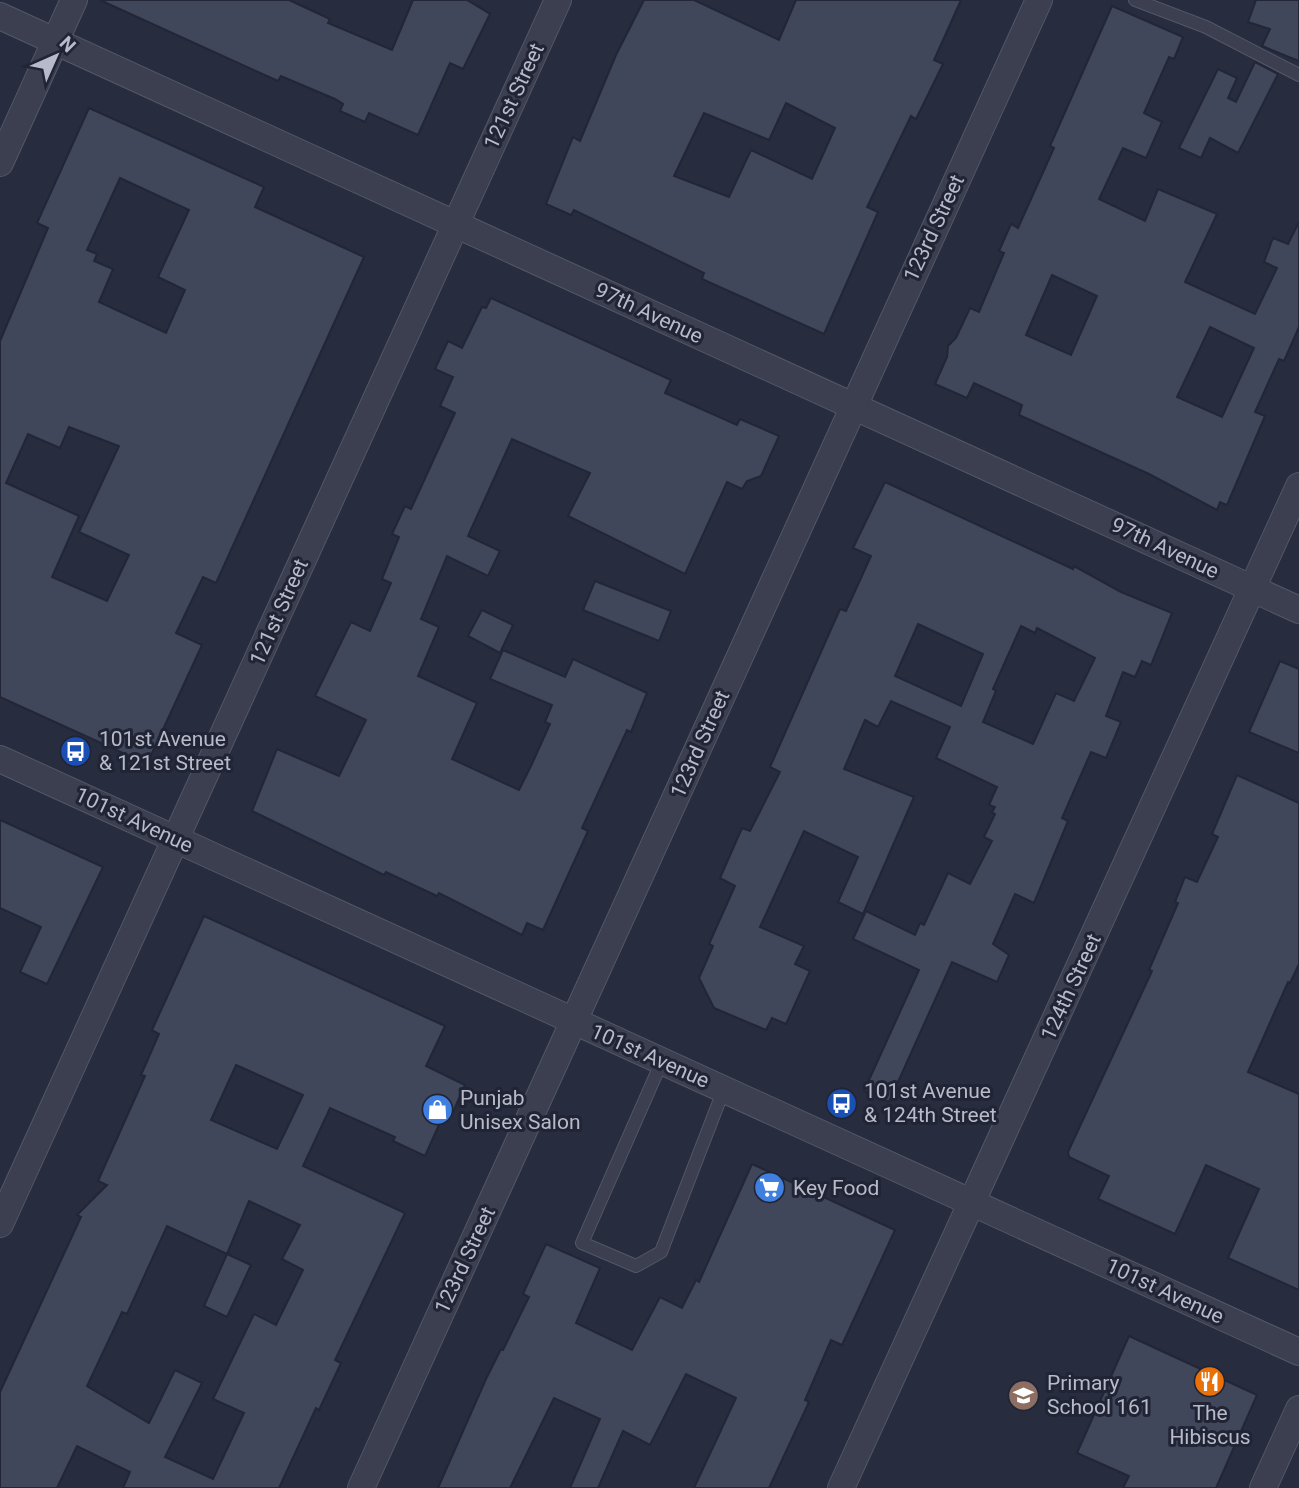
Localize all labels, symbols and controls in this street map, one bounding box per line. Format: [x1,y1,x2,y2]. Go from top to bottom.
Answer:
north arrow [21,21,91,91]
text: N [55,31,81,57]
street label: 121st Street [479,39,549,153]
street label: 123rd Street [899,171,969,285]
street label: 97th Avenue [591,278,707,348]
street label: 97th Avenue [1107,513,1223,583]
street label: 121st Street [245,555,313,669]
street label: 123rd Street [666,687,734,801]
place label: 101st Avenue & 121st Street [99,727,231,775]
bus stop icon: 101st Avenue & 121st Street [59,734,93,768]
street label: 101st Avenue [71,782,197,858]
street label: 124th Street [1036,930,1106,1044]
street label: 101st Avenue [587,1019,713,1093]
place label: 101st Avenue & 124th Street [864,1079,997,1127]
place label: Punjab Unisex Salon [460,1086,581,1134]
bus stop icon: 101st Avenue & 124th Street [824,1086,858,1120]
shop icon: Punjab Unisex Salon [420,1093,454,1127]
supermarket icon: Key Food [753,1171,787,1205]
place label: Key Food [793,1176,879,1200]
street label: 123rd Street [430,1203,500,1317]
street label: 101st Avenue [1102,1253,1228,1329]
restaurant icon: The Hibiscus [1193,1364,1227,1398]
place label: Primary School 161 [1047,1371,1152,1419]
school or university icon: Primary School 161 [1007,1378,1041,1412]
place label: The Hibiscus [1169,1401,1251,1449]

